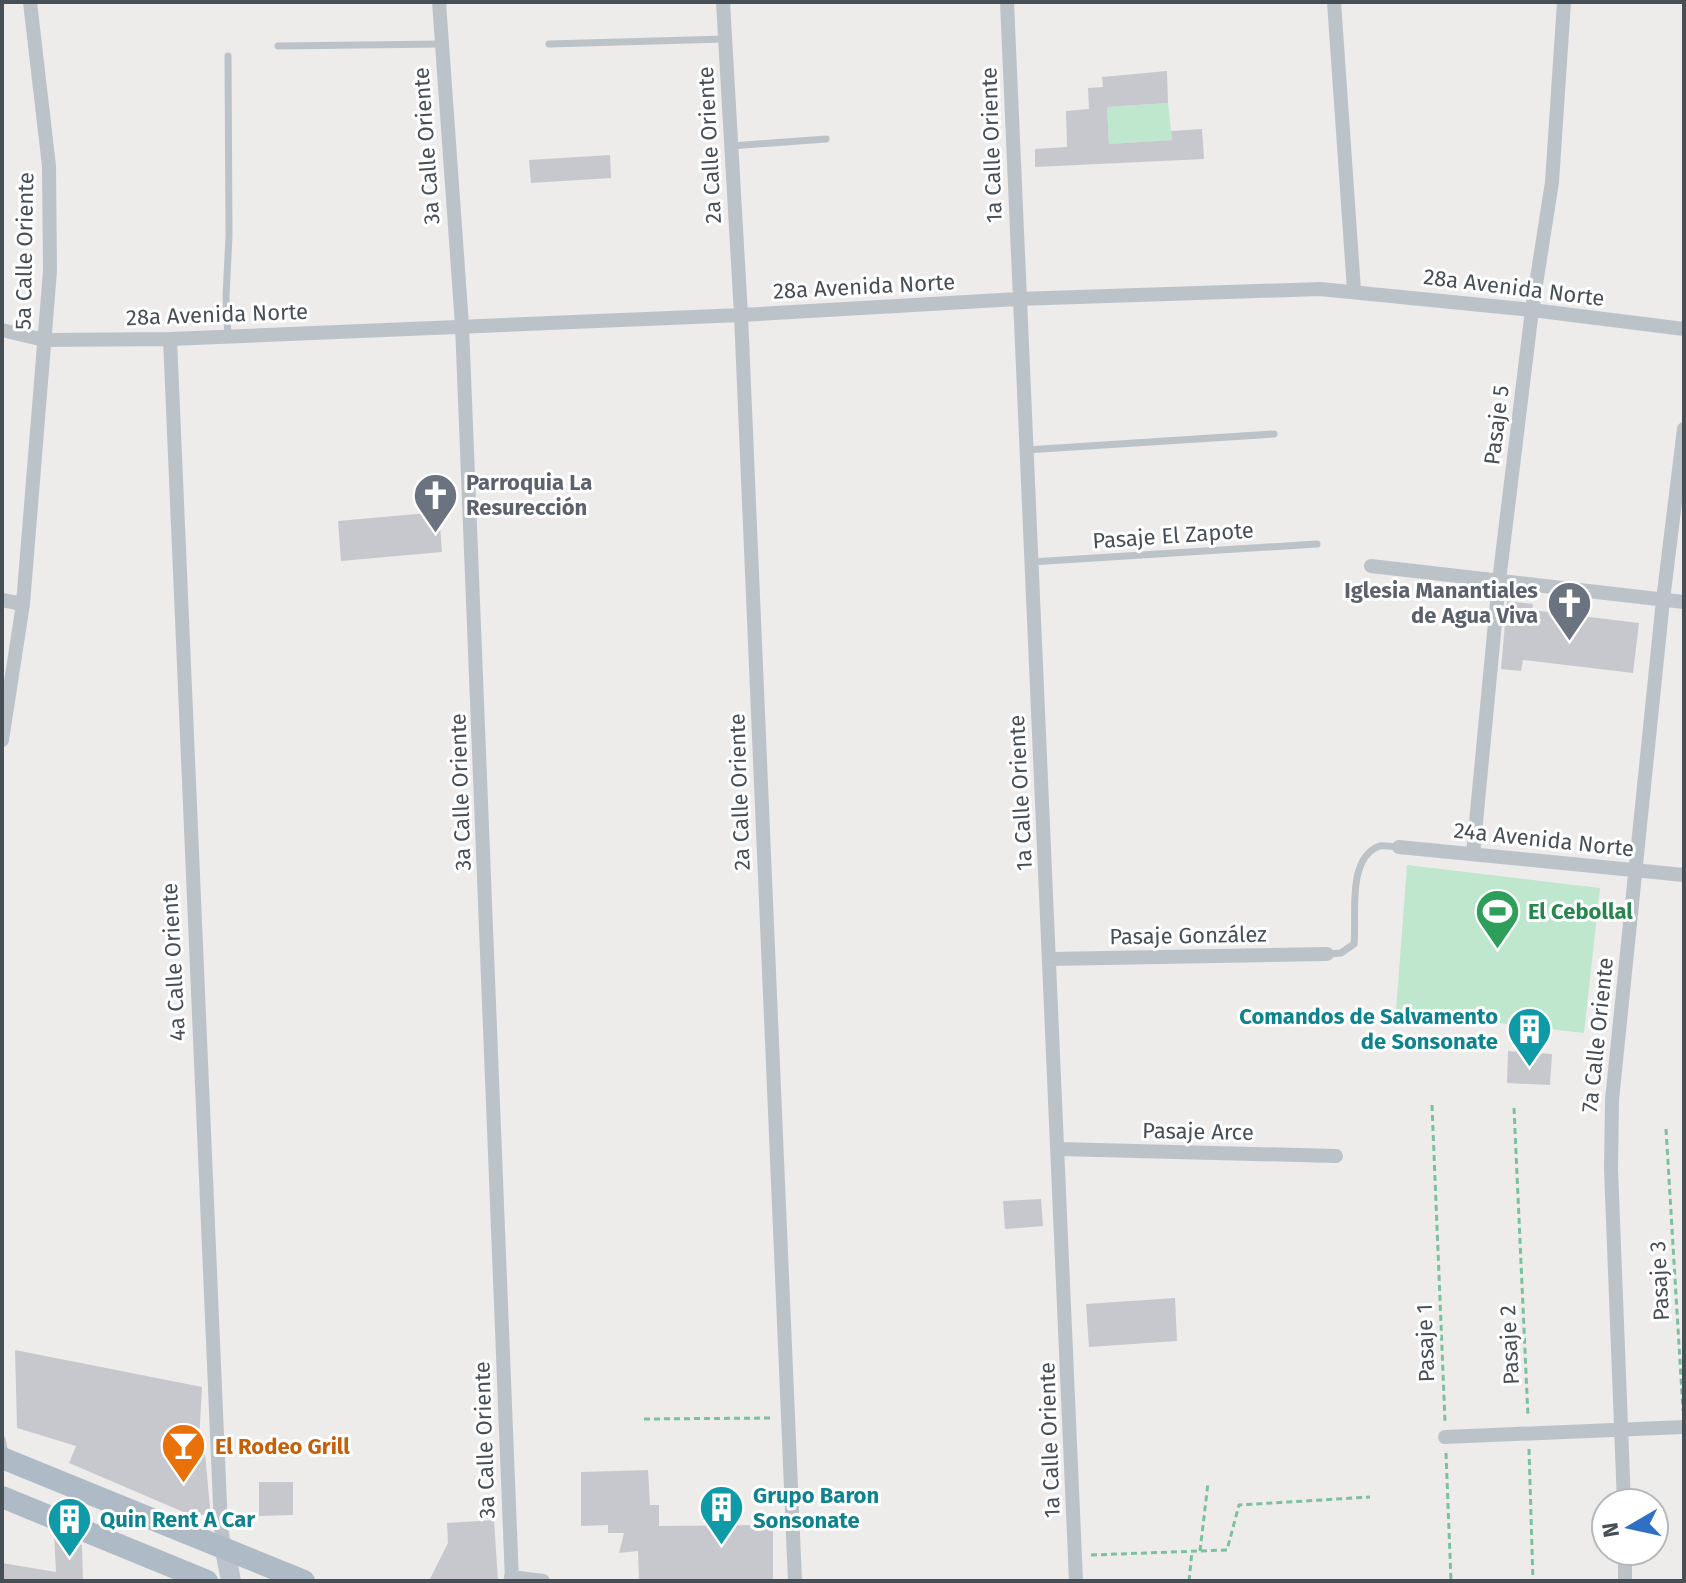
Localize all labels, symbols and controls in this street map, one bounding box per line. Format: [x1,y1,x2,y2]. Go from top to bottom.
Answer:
street label: 3a Calle Oriente [408,66,445,226]
street label: 2a Calle Oriente [692,66,727,224]
street label: 1a Calle Oriente [975,66,1008,223]
street label: 5a Calle Oriente [10,172,39,330]
street label: 28a Avenida Norte [1422,263,1606,312]
street label: 28a Avenida Norte [772,268,956,305]
street label: 28a Avenida Norte [126,298,309,331]
street label: Pasaje 5 [1478,384,1515,466]
place label: Parroquia La Resurección [466,469,592,521]
church icon: Parroquia La Resurección [411,471,459,534]
street label: Pasaje El Zapote [1091,516,1255,555]
place label: Iglesia Manantiales de Agua Viva [1344,577,1538,629]
church icon: Iglesia Manantiales de Agua Viva [1545,579,1593,642]
street label: 3a Calle Oriente [444,713,477,871]
street label: 2a Calle Oriente [723,713,756,871]
street label: 1a Calle Oriente [1003,714,1038,872]
street label: 24a Avenida Norte [1452,817,1635,862]
street label: 4a Calle Oriente [156,882,191,1042]
sports icon: El Cebollal [1473,887,1521,950]
place label: El Cebollal [1528,898,1633,925]
street label: Pasaje González [1109,921,1267,950]
street label: 7a Calle Oriente [1576,956,1619,1114]
place label: Comandos de Salvamento de Sonsonate [1239,1003,1498,1055]
building icon: Comandos de Salvamento de Sonsonate [1505,1005,1553,1068]
street label: Pasaje Arce [1142,1117,1254,1146]
street label: Pasaje 3 [1644,1240,1675,1322]
street label: Pasaje 1 [1411,1303,1440,1383]
street label: Pasaje 2 [1494,1304,1525,1386]
street label: 3a Calle Oriente [468,1361,501,1519]
street label: 1a Calle Oriente [1033,1361,1066,1518]
bar icon: El Rodeo Grill [160,1422,208,1485]
place label: El Rodeo Grill [215,1433,350,1460]
place label: Grupo Baron Sonsonate [753,1482,879,1534]
building icon: Grupo Baron Sonsonate [698,1484,746,1547]
north arrow [1590,1487,1670,1567]
building icon: Quin Rent A Car [45,1495,93,1558]
place label: Quin Rent A Car [100,1506,255,1533]
text: N [1596,1521,1625,1539]

